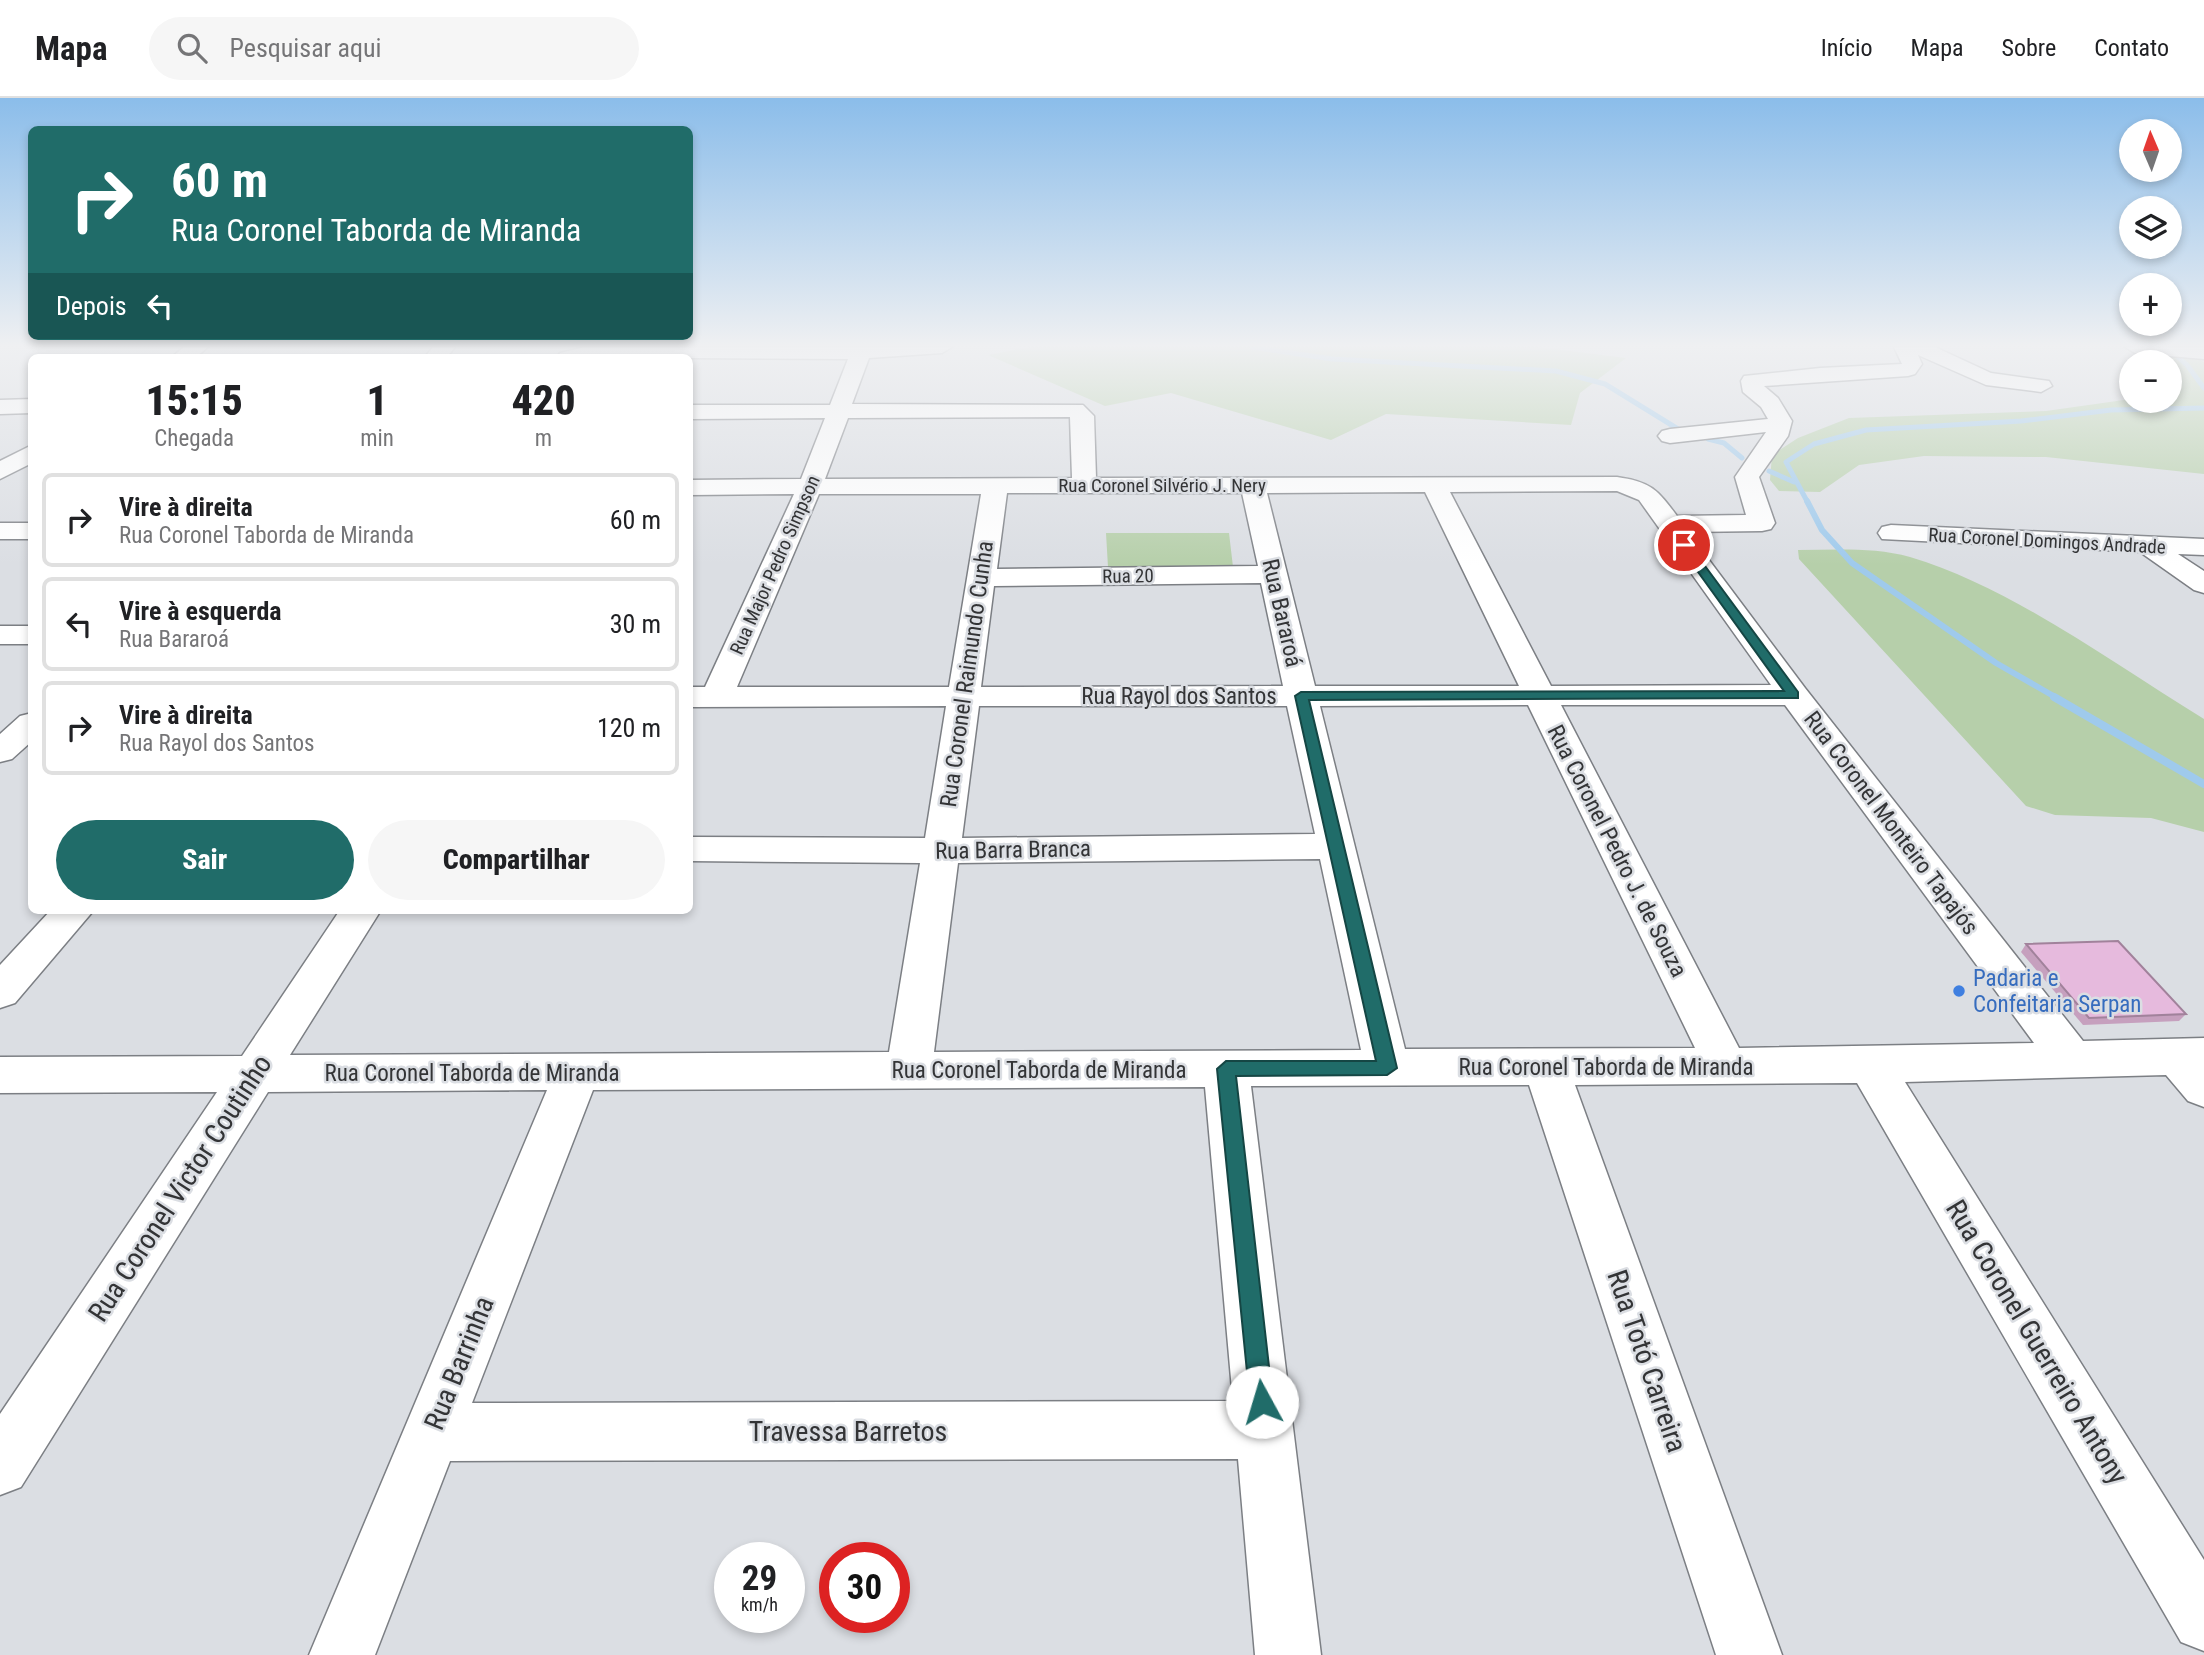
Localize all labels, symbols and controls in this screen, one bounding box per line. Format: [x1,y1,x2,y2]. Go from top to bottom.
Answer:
search box [149,17,639,80]
text: Mapa [35,29,107,68]
icon: search [173,29,211,67]
text: Pesquisar aqui [229,33,382,63]
text: Início [1821,34,1873,62]
text: Mapa [1911,34,1964,62]
text: Sobre [2002,34,2056,62]
text: Contato [2094,34,2169,62]
north arrow [2119,119,2182,182]
map controls [2119,119,2182,413]
text: 60 m [171,152,268,209]
icon: right [56,154,147,245]
button: layers [2119,196,2182,259]
text: Rua Coronel Taborda de Miranda [171,211,581,249]
button: + [2119,273,2182,336]
icon: left [141,287,179,325]
text: Depois [56,291,127,321]
button: − [2119,350,2182,413]
text: 15:15 [145,376,243,425]
text: 1 [366,376,388,425]
text: 420 [511,376,576,425]
text: Chegada [154,425,234,452]
text: min [360,425,394,452]
text: m [535,425,552,452]
street label: Rua Major Pedro Simpson [725,472,825,658]
street label: Rua Coronel Silvério J. Nery [1058,474,1266,497]
text: Vire à direita [119,492,253,522]
icon: right [60,501,98,539]
text: 60 m [610,505,661,535]
pin [1654,515,1714,575]
text: Rua Coronel Taborda de Miranda [119,522,414,549]
street label: Rua Coronel Domingos Andrade [1928,523,2166,559]
icon: arrive [1665,526,1703,564]
street label: Rua Coronel Raimundo Cunha [935,539,999,809]
street label: Rua Bararoá [1256,556,1308,670]
street label: Rua 20 [1102,564,1154,588]
text: Vire à esquerda [119,596,282,626]
icon: left [60,605,98,643]
text: 30 m [610,609,661,639]
text: Rua Bararoá [119,626,229,653]
street label: Rua Rayol dos Santos [1081,683,1277,710]
text: Vire à direita [119,700,253,730]
street label: Rua Coronel Monteiro Tapajós [1798,706,1984,940]
icon: right [60,709,98,747]
text: 120 m [597,713,661,743]
street label: Rua Coronel Pedro J. de Souza [1542,721,1692,981]
text: Rua Rayol dos Santos [119,730,315,757]
button: Sair [56,820,354,900]
button: Compartilhar [368,820,665,900]
street label: Rua Barra Branca [935,835,1091,865]
place label: Padaria e Confeitaria Serpan [1973,965,2141,1018]
marker: Padaria e Confeitaria Serpan [1951,983,1967,999]
street label: Rua Coronel Victor Coutinho [81,1048,279,1328]
street label: Rua Coronel Taborda de Miranda [1459,1054,1753,1081]
street label: Rua Coronel Taborda de Miranda [892,1057,1186,1084]
street label: Rua Coronel Taborda de Miranda [325,1060,619,1087]
street label: Rua Coronel Guerreiro Antony [1939,1194,2135,1490]
street label: Rua Totó Carreira [1600,1266,1694,1456]
street label: Rua Barrinha [417,1291,501,1435]
position arrow [1225,1365,1299,1439]
street label: Travessa Barretos [749,1415,947,1448]
speed limit sign: 30 [819,1542,910,1633]
text: 29 [742,1558,777,1599]
text: km/h [741,1594,778,1615]

